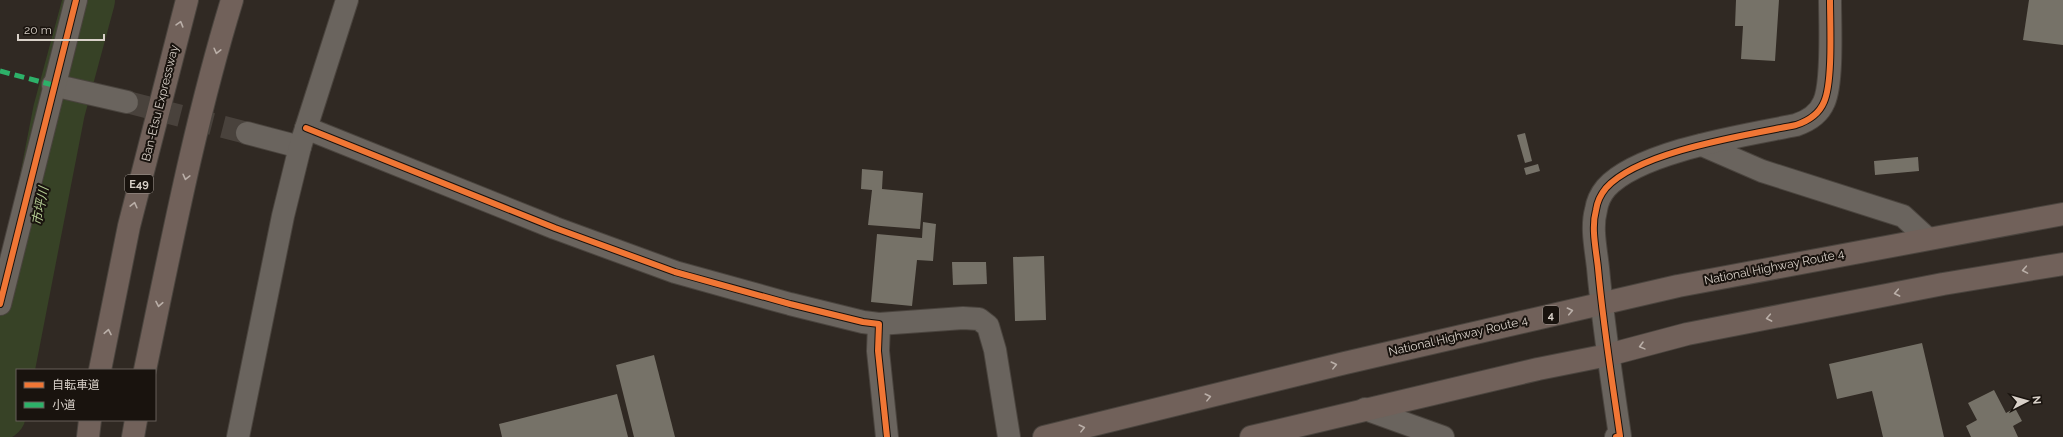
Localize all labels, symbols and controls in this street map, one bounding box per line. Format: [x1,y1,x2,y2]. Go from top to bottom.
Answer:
scale bar [18,16,104,42]
one-way arrow [175,21,184,28]
text: 20 m [24,23,52,37]
street label: Ban-Etsu Expressway [139,43,181,163]
one-way arrow [213,47,222,54]
one-way arrow [183,174,191,180]
road number: E49 [125,175,153,193]
water label: 市坪川 [29,183,51,227]
one-way arrow [129,201,138,208]
street label: National Highway Route 4 [1703,246,1846,287]
one-way arrow [2021,265,2028,274]
one-way arrow [1893,288,1900,297]
one-way arrow [155,301,163,307]
road number: 4 [1543,306,1559,324]
one-way arrow [1567,308,1573,316]
street label: National Highway Route 4 [1387,313,1529,359]
one-way arrow [1766,314,1772,322]
one-way arrow [103,329,111,335]
one-way arrow [1639,341,1646,350]
one-way arrow [1331,362,1337,370]
legend [16,369,156,421]
text: 自転車道 [52,378,100,392]
north arrow [2007,381,2047,421]
one-way arrow [1205,393,1211,401]
text: N [2030,395,2043,405]
text: 小道 [52,398,76,412]
one-way arrow [1078,424,1085,433]

